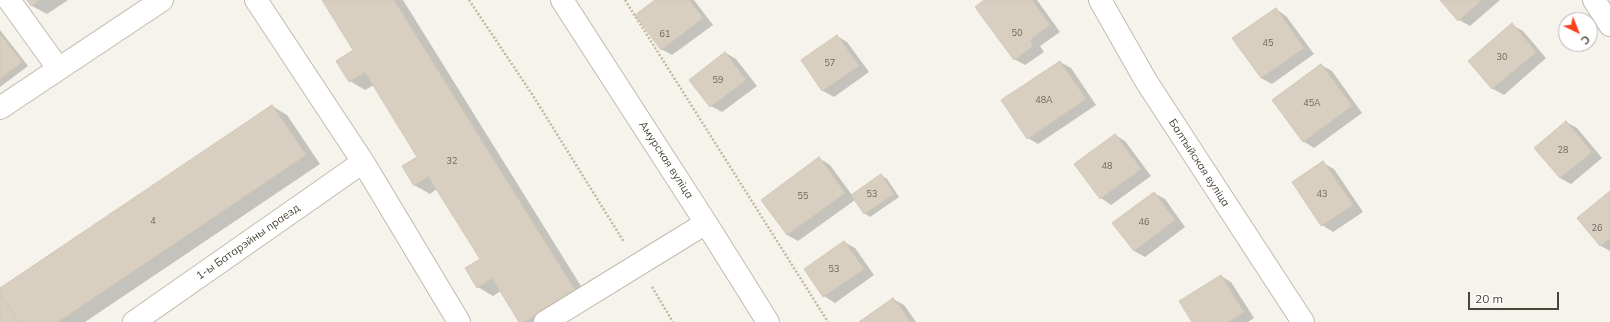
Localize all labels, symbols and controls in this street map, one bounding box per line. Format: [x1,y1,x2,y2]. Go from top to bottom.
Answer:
north arrow [1558,12,1598,52]
house number: 50 [1012,28,1022,38]
house number: 61 [660,29,670,39]
text: С [1578,32,1593,48]
house number: 45 [1263,38,1273,48]
house number: 30 [1497,52,1507,62]
house number: 57 [825,58,835,68]
house number: 59 [713,75,723,85]
house number: 48А [1035,95,1053,105]
house number: 45А [1303,98,1321,108]
street label: Балтыйская вуліца [1166,117,1232,209]
street label: Амурская вуліца [636,119,696,201]
house number: 28 [1558,145,1568,155]
house number: 32 [447,156,457,166]
house number: 48 [1102,161,1112,171]
house number: 53 [867,189,877,199]
house number: 43 [1317,189,1327,199]
house number: 55 [798,191,808,201]
street label: 1-ы Батарэйны праезд [194,201,302,283]
house number: 4 [150,216,156,226]
house number: 46 [1139,217,1149,227]
house number: 26 [1592,223,1602,233]
house number: 53 [829,264,839,274]
scale bar [1470,284,1561,310]
text: 20 m [1475,291,1503,306]

